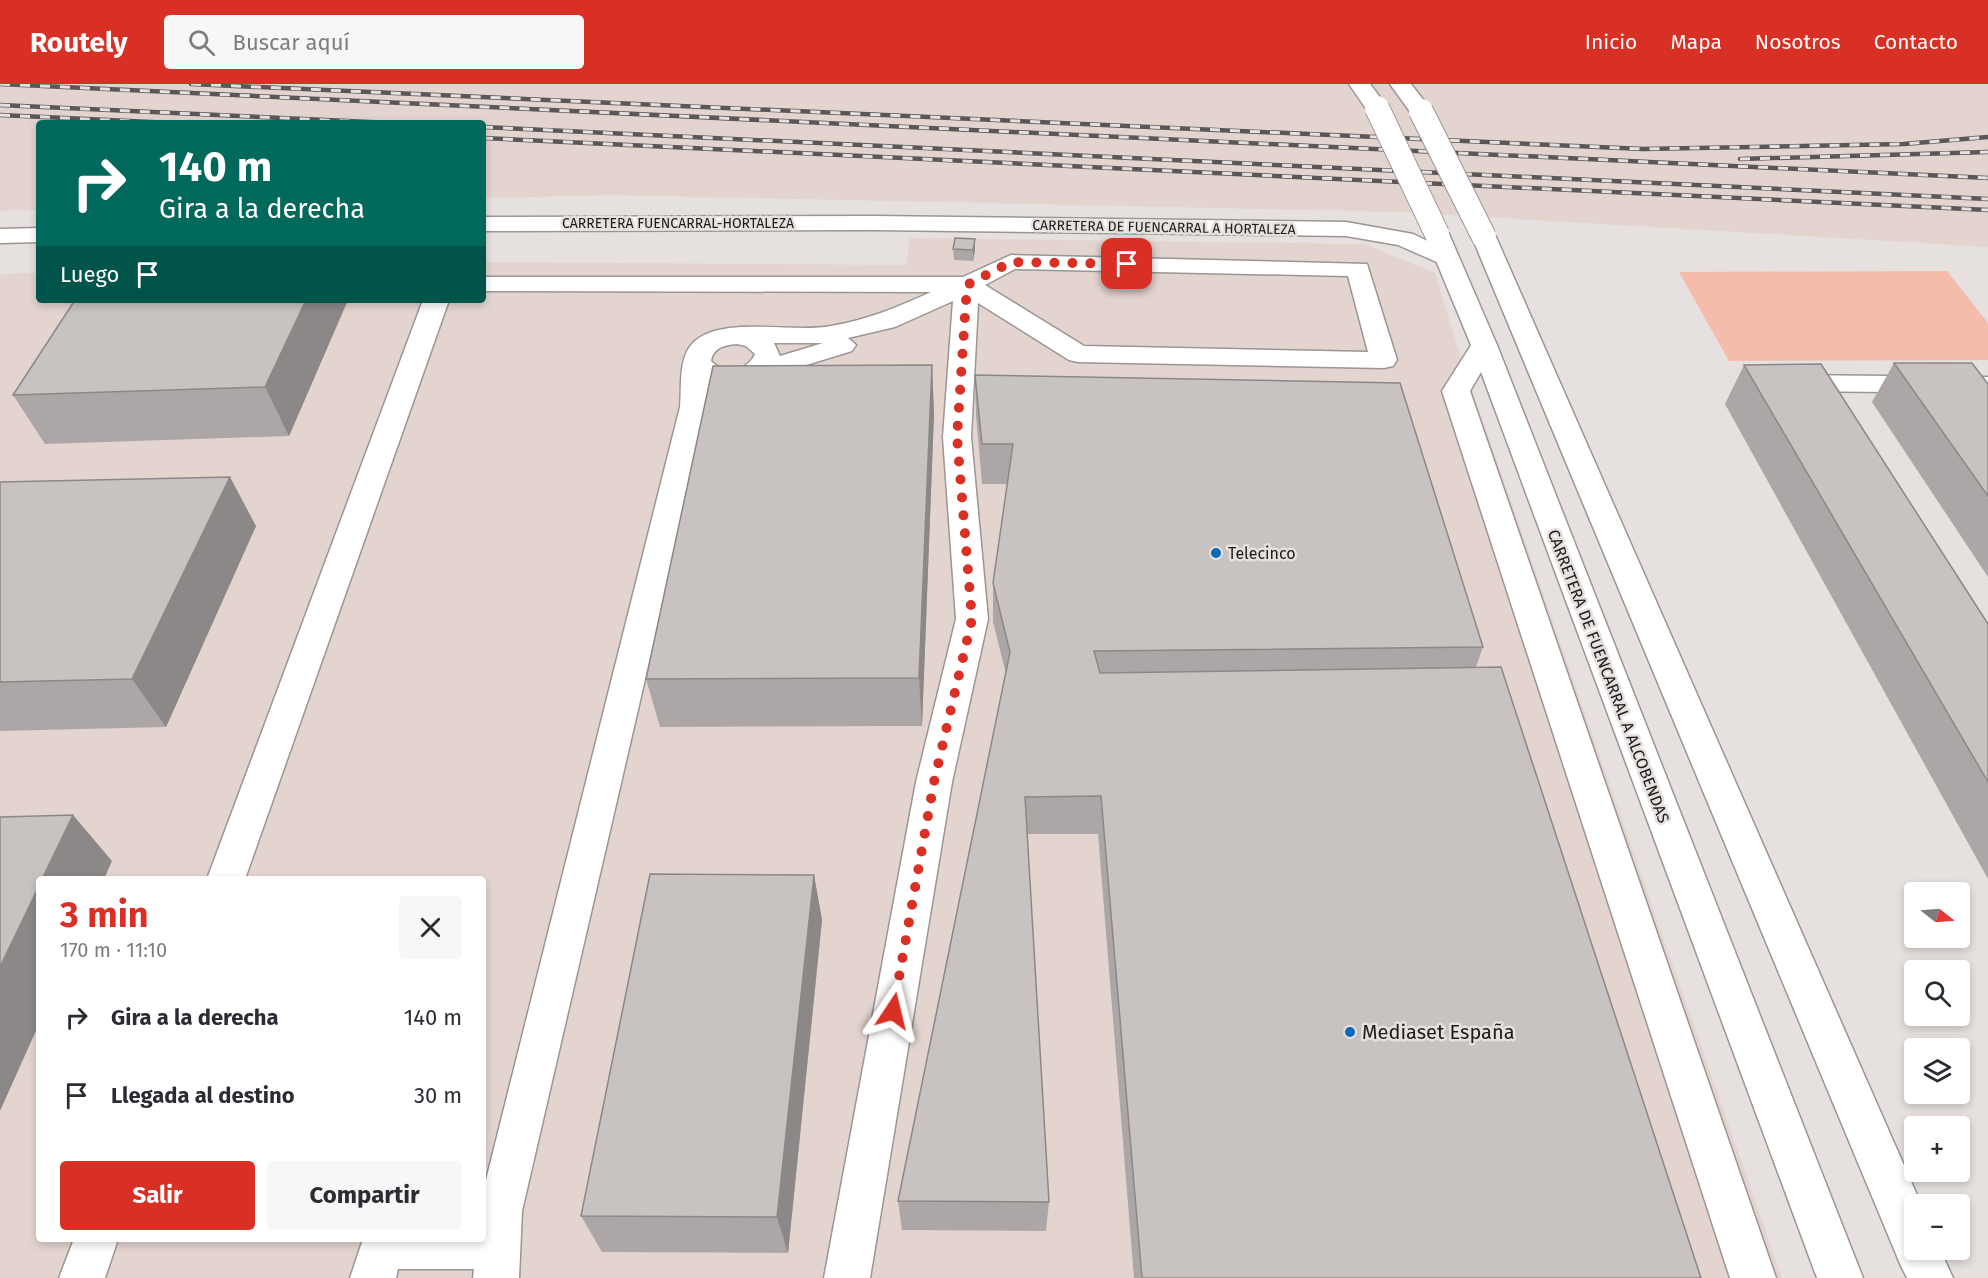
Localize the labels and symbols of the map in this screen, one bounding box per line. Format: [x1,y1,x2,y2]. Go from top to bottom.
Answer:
street label: CARRETERA FUENCARRAL-HORTALEZA [562,215,794,232]
street label: CARRETERA DE FUENCARRAL A HORTALEZA [1032,217,1296,238]
pin [1101,238,1152,289]
street label: CARRETERA DE FUENCARRAL A ALCOBENDAS [1544,527,1674,826]
place label: Telecinco [1228,544,1296,563]
marker: Telecinco [1209,546,1223,560]
north arrow [1904,882,1970,948]
position arrow [861,979,925,1043]
place label: Mediaset España [1362,1020,1515,1044]
marker: Mediaset España [1343,1025,1357,1039]

